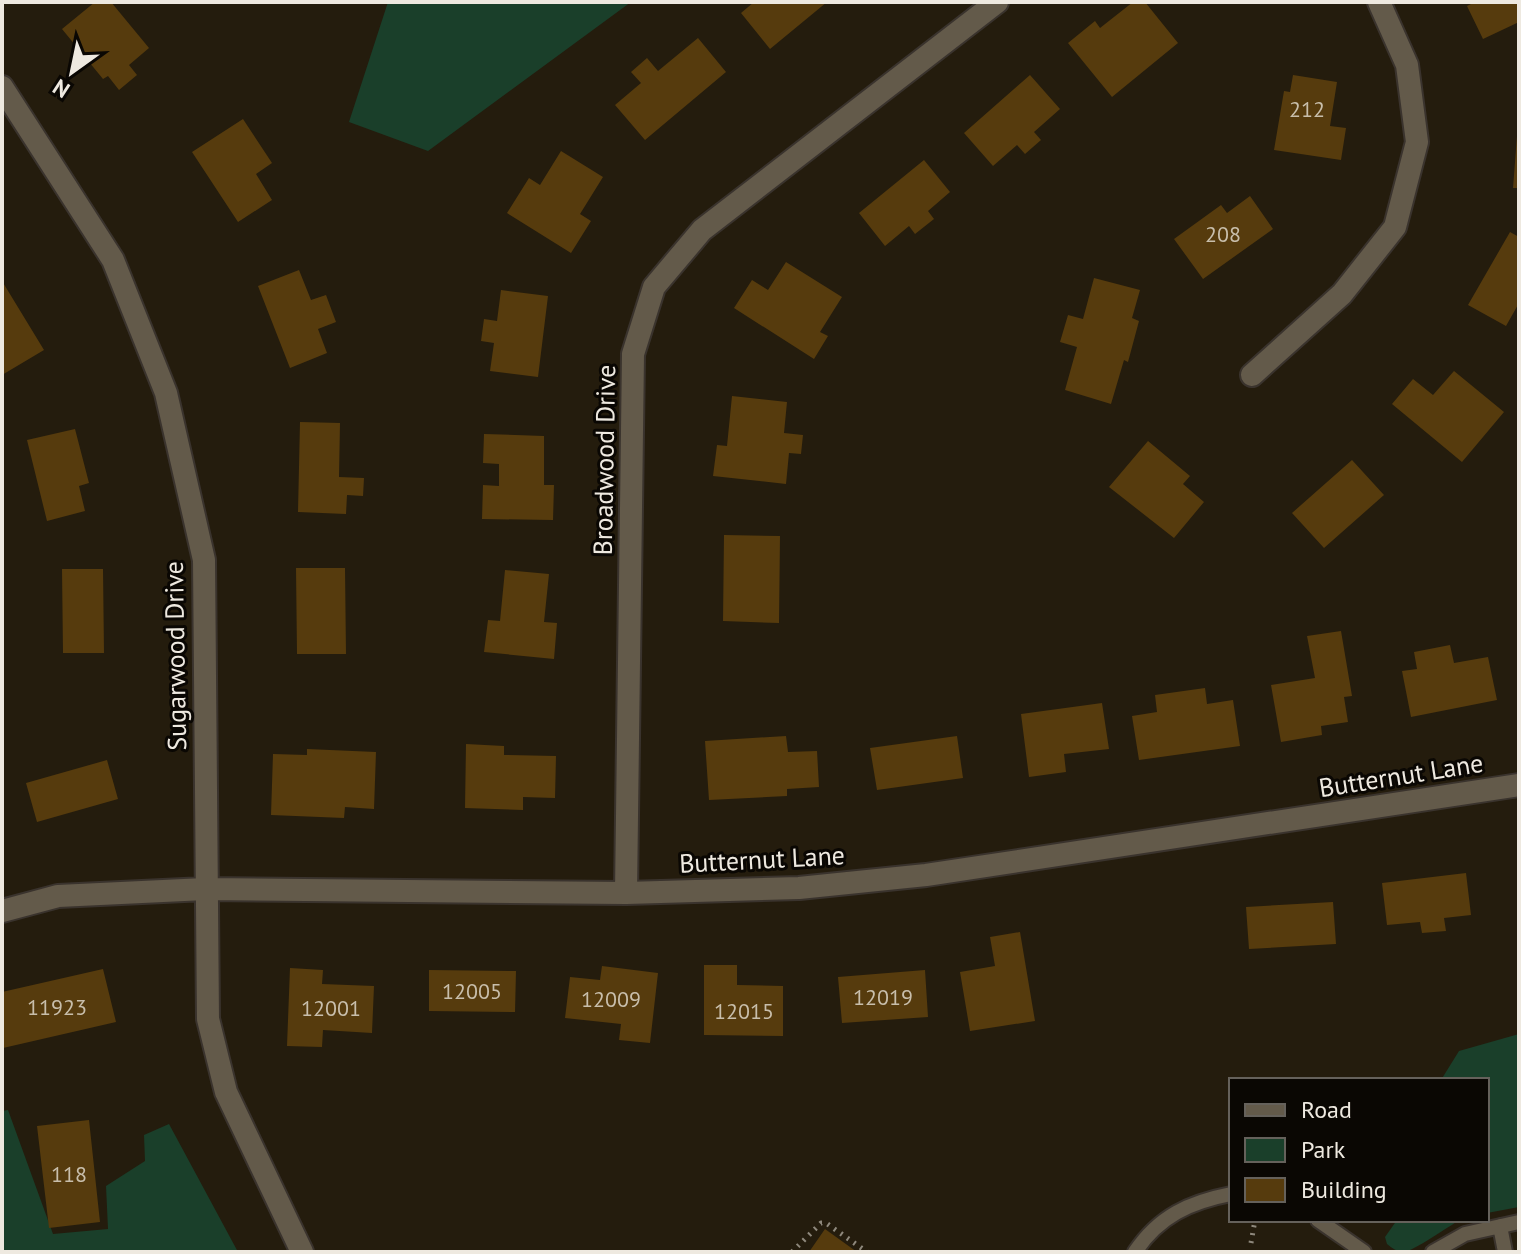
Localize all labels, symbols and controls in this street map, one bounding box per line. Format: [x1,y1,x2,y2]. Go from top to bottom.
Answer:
north arrow [32,32,112,112]
text: N [47,73,75,104]
house number: 212 [1289,95,1325,123]
house number: 208 [1205,220,1241,248]
street label: Broadwood Drive [586,364,622,556]
street label: Sugarwood Drive [157,561,193,751]
street label: Butternut Lane [1317,746,1485,804]
street label: Butternut Lane [678,838,846,880]
house number: 12005 [442,977,502,1005]
house number: 12019 [853,983,913,1011]
house number: 12009 [581,985,641,1013]
house number: 11923 [27,993,87,1021]
house number: 12001 [301,994,361,1022]
house number: 12015 [714,997,774,1025]
legend [1229,1078,1489,1222]
text: Road [1301,1094,1352,1125]
text: Park [1301,1134,1346,1165]
house number: 118 [51,1160,87,1188]
text: Building [1301,1174,1387,1205]

